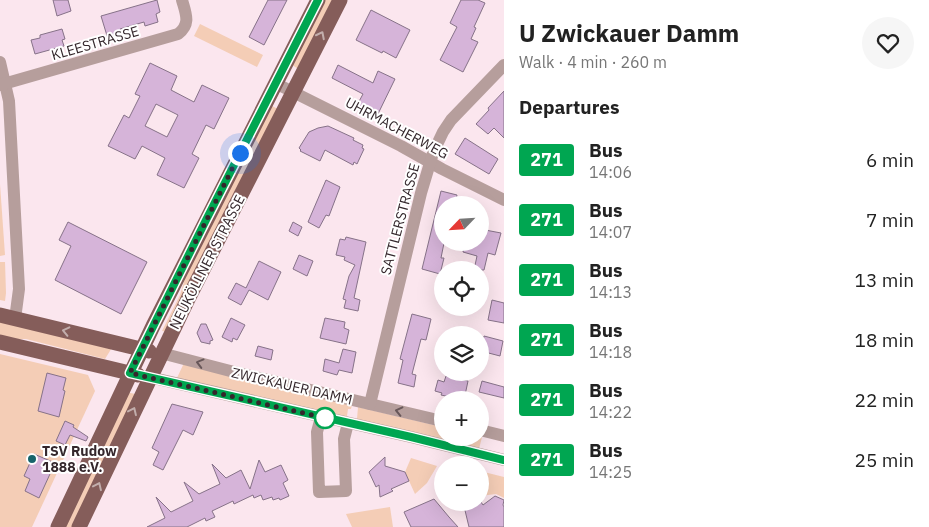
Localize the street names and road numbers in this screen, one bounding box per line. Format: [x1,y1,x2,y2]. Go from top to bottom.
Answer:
street label: KLEESTRASSE [49,22,141,64]
street label: UHRMACHERWEG [342,93,452,163]
street label: SATTLERSTRASSE [376,161,424,277]
street label: NEUKÖLLNER STRASSE [165,192,249,332]
street label: ZWICKAUER DAMM [230,363,354,409]

